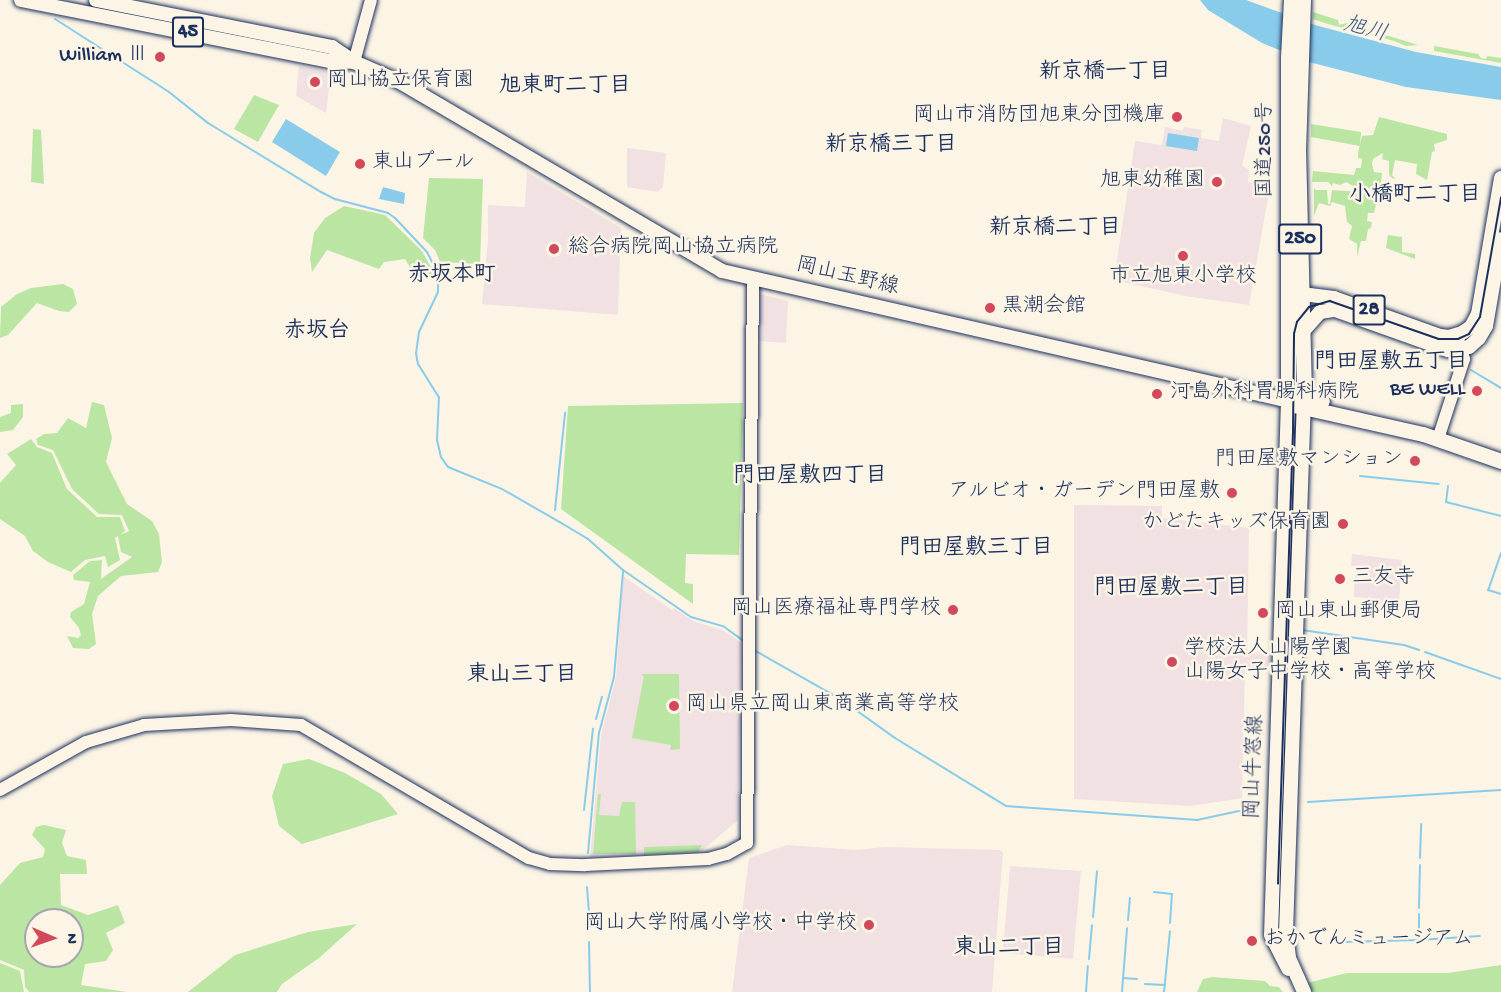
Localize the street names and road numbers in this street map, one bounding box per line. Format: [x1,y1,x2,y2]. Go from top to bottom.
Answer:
road number: 45 [172,15,204,49]
street label: 国道250号 [1254,102,1280,198]
road number: 250 [1278,222,1322,256]
street label: 岡山玉野線 [793,254,901,302]
road number: 28 [1352,293,1386,327]
street label: 岡山牛窓線 [1242,714,1270,820]

